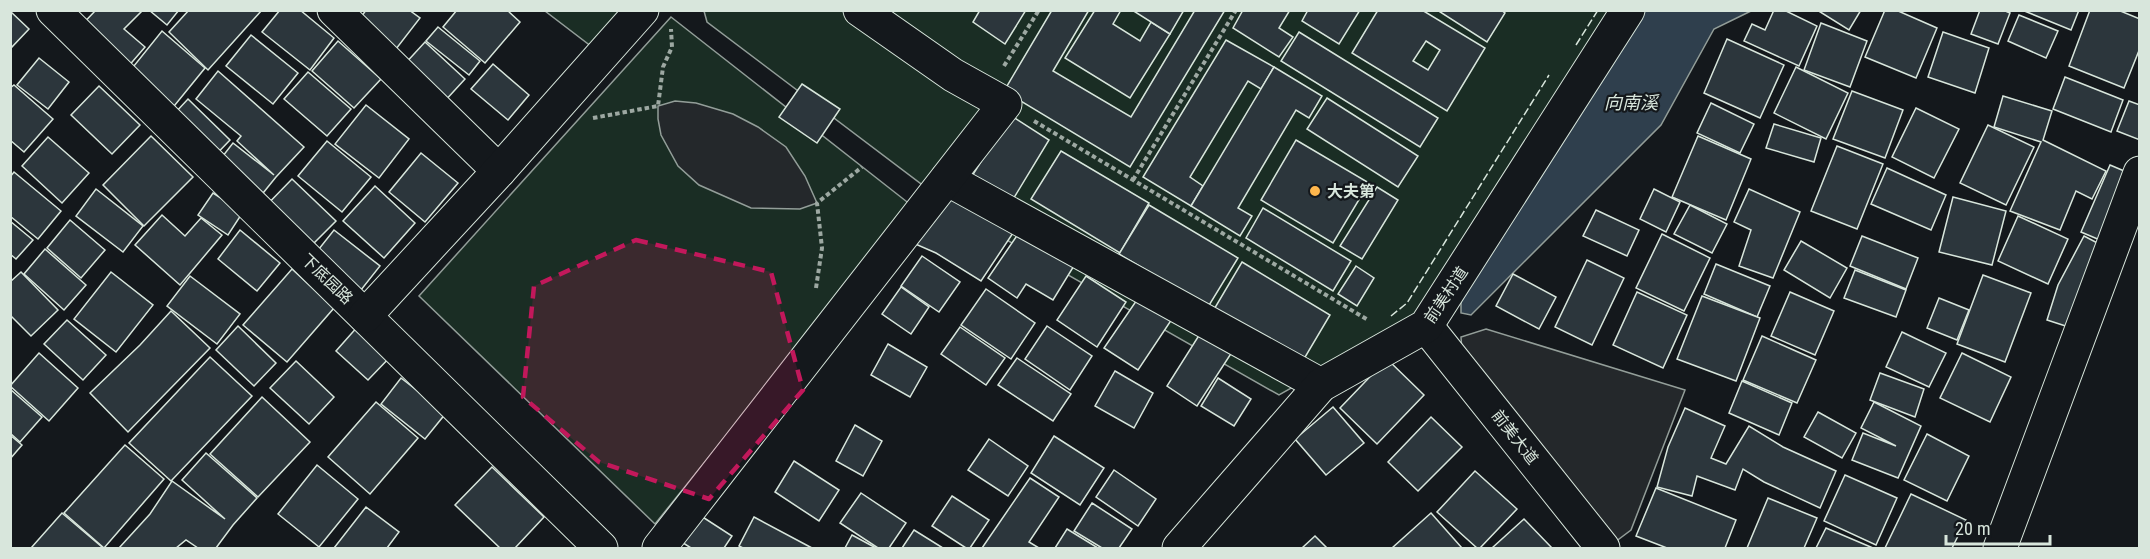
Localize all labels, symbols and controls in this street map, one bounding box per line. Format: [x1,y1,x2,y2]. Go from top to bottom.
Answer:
water label: 向南溪 [1604,92,1660,113]
place label: 大夫第 [1327,182,1375,201]
marker: 大夫第 [1308,184,1322,198]
street label: 下底园路 [297,250,357,308]
street label: 前美村道 [1420,263,1472,327]
street label: 前美大道 [1488,406,1542,468]
scale bar [1946,508,2050,546]
text: 20 m [1955,518,1990,539]

